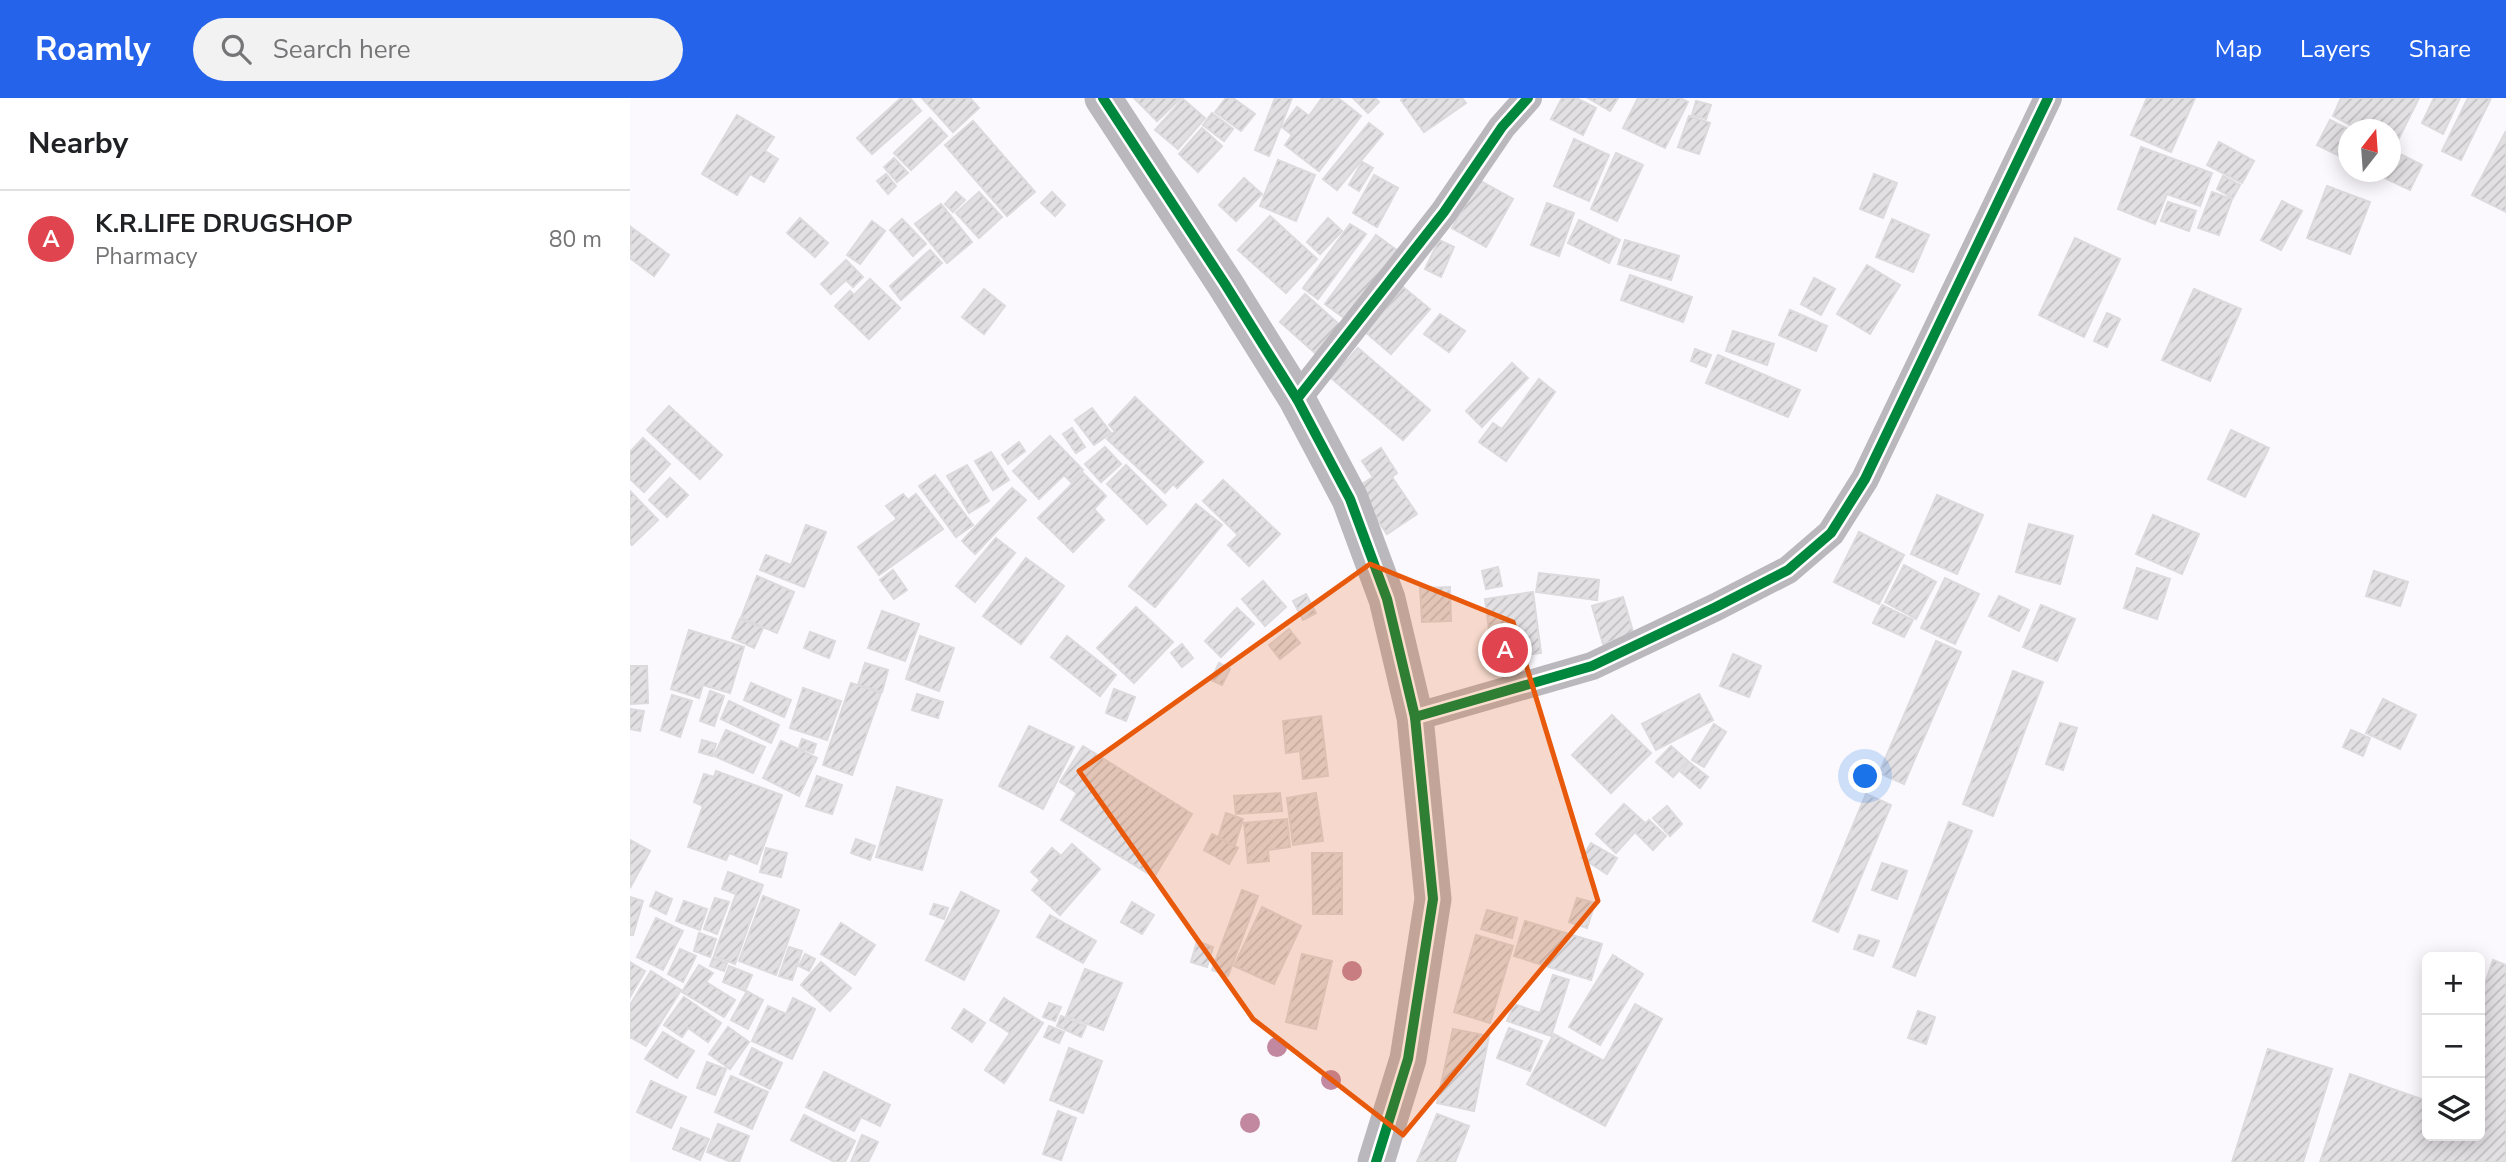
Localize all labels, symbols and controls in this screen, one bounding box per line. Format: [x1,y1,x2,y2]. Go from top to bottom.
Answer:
search box [193,18,683,81]
text: Roamly [35,27,151,72]
icon: search [217,30,255,68]
text: Search here [273,32,410,67]
text: Map [2215,33,2262,65]
text: Layers [2300,33,2371,65]
text: Share [2409,33,2471,65]
north arrow [2338,119,2401,182]
text: Nearby [28,123,128,164]
text: K.R.LIFE DRUGSHOP [95,206,352,241]
text: A [42,224,60,255]
text: 80 m [549,224,602,255]
text: Pharmacy [95,241,197,272]
pin: A [1482,624,1528,676]
your location [1848,759,1882,793]
map controls [2422,952,2485,1141]
button: + [2422,952,2485,1015]
button: − [2422,1015,2485,1078]
button: layers [2422,1078,2485,1141]

